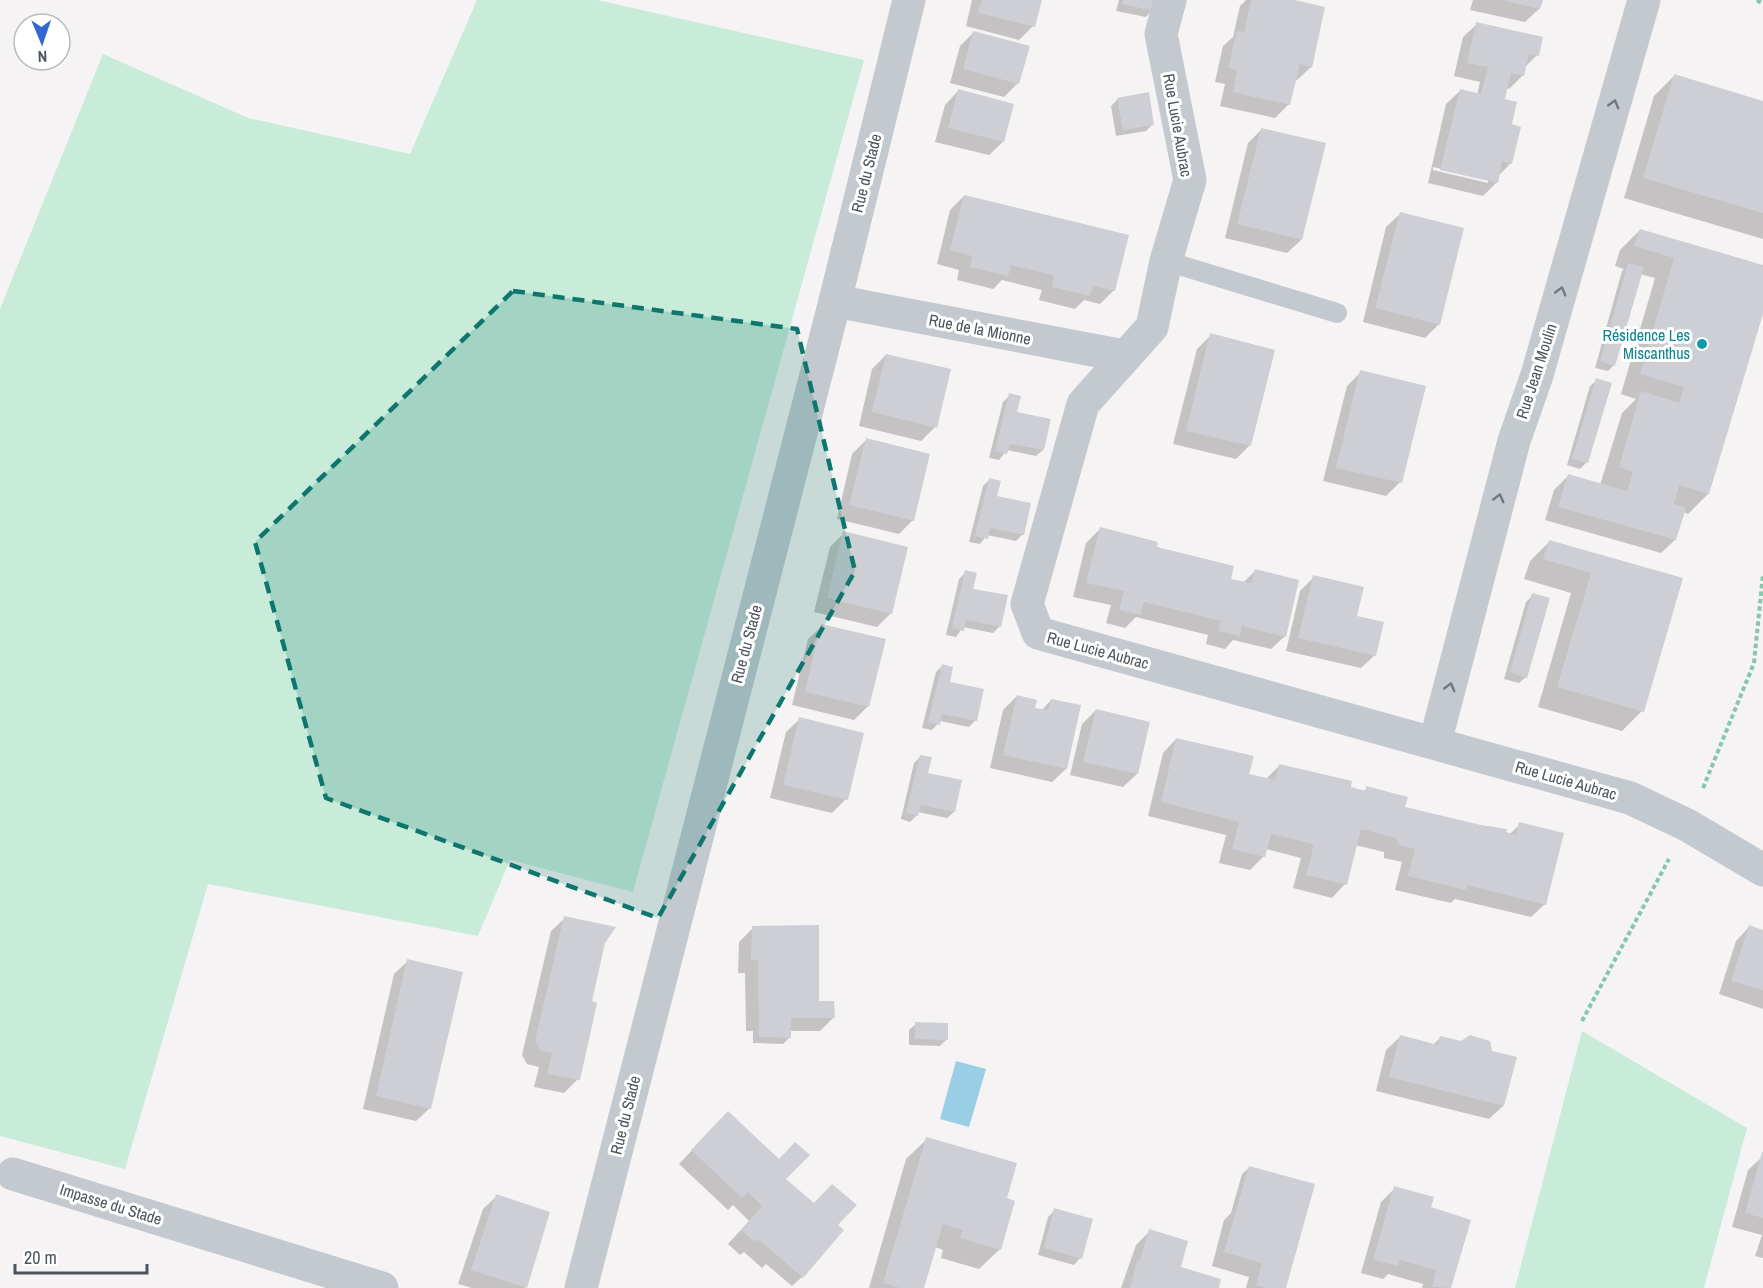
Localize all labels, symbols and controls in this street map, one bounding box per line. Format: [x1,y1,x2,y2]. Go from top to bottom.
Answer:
north arrow [12,12,72,72]
text: N [37,46,48,68]
street label: Rue Lucie Aubrac [1158,72,1198,179]
one-way arrow [1607,99,1620,109]
street label: Rue du Stade [846,131,886,215]
one-way arrow [1554,286,1566,297]
street label: Rue de la Mionne [927,308,1033,350]
street label: Rue Jean Moulin [1510,320,1562,422]
place label: Résidence Les Miscanthus [1602,324,1690,364]
marker: Résidence Les Miscanthus [1695,337,1709,351]
one-way arrow [1491,493,1504,503]
street label: Rue du Stade [725,602,767,686]
street label: Rue Lucie Aubrac [1045,626,1152,674]
one-way arrow [1442,682,1455,692]
street label: Rue Lucie Aubrac [1513,755,1620,805]
street label: Rue du Stade [605,1073,645,1157]
street label: Impasse du Stade [57,1178,165,1230]
scale bar [15,1237,147,1275]
text: 20 m [24,1245,57,1270]

